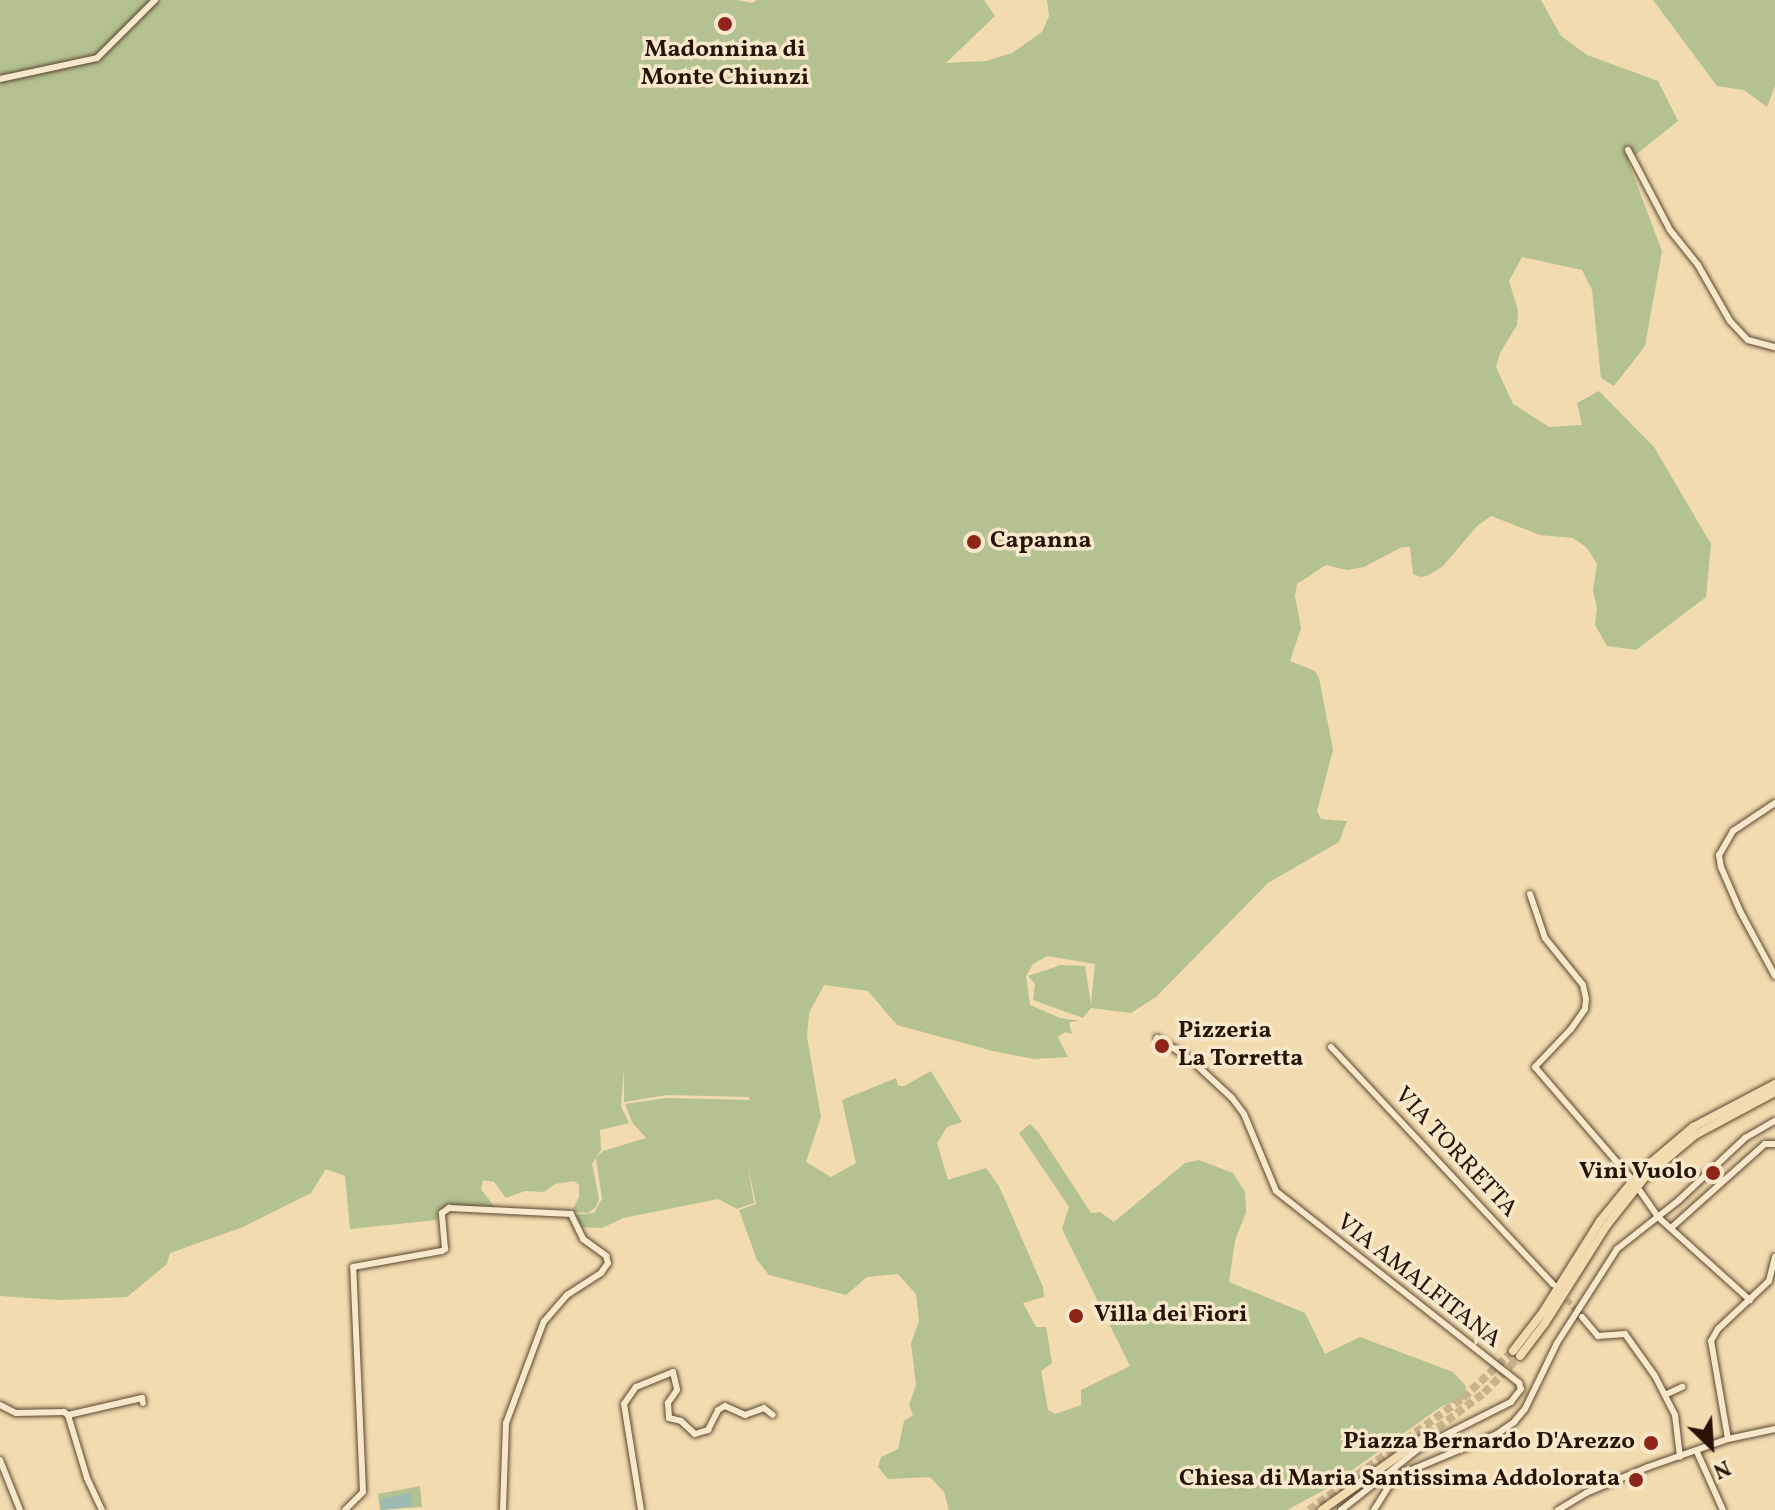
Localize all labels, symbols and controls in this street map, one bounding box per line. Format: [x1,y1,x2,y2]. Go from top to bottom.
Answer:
marker: Madonnina di Monte Chiunzi [716,15,734,33]
place label: Madonnina di Monte Chiunzi [641,37,809,93]
place label: Capanna [990,528,1092,556]
marker: Capanna [965,533,983,551]
place label: Pizzeria La Torretta [1178,1018,1304,1074]
marker: Pizzeria La Torretta [1153,1037,1171,1055]
street label: VIA TORRETTA [1387,1082,1523,1224]
place label: Vini Vuolo [1578,1159,1697,1187]
marker: Vini Vuolo [1704,1164,1722,1182]
street label: VIA AMALFITANA [1330,1209,1506,1355]
place label: Villa dei Fiori [1094,1302,1247,1330]
marker: Villa dei Fiori [1065,1305,1087,1327]
north arrow [1671,1406,1751,1486]
place label: Piazza Bernardo D'Arezzo [1343,1429,1635,1457]
marker: Piazza Bernardo D'Arezzo [1642,1434,1660,1452]
text: N [1708,1451,1735,1486]
place label: Chiesa di Maria Santissima Addolorata [1179,1466,1620,1494]
marker: Chiesa di Maria Santissima Addolorata [1627,1471,1645,1489]

